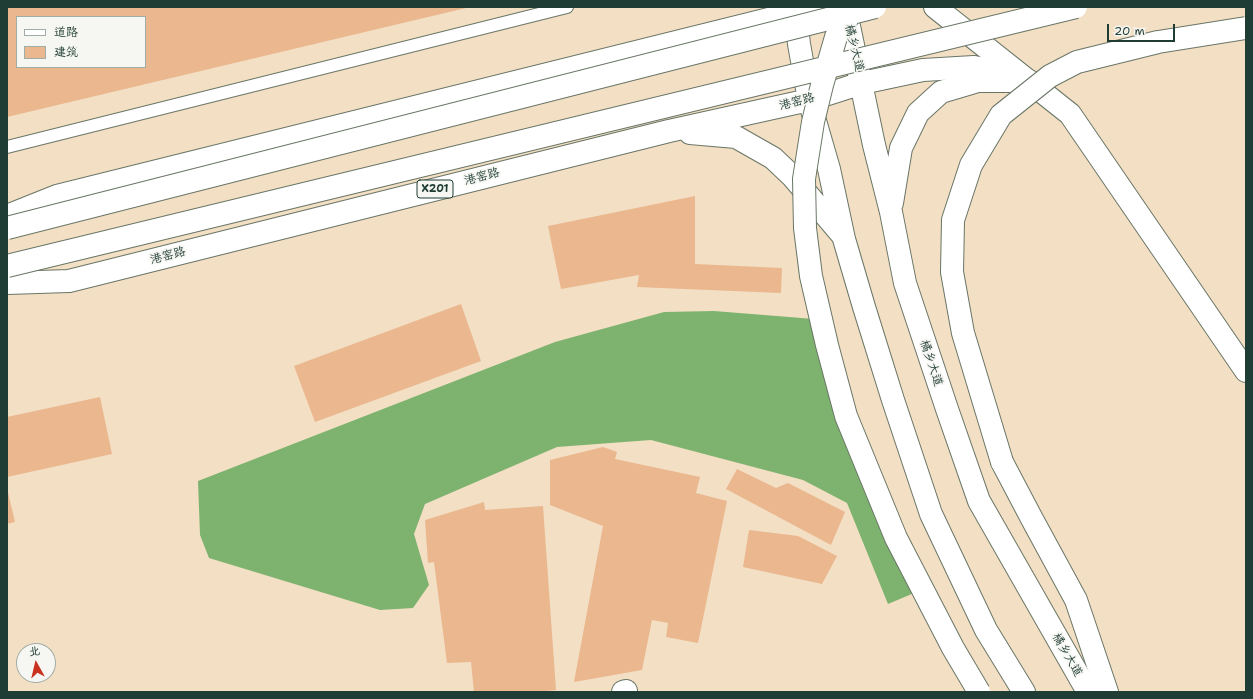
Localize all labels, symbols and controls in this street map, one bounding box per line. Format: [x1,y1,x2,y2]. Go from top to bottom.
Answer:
legend [16,16,146,68]
scale bar [1109,16,1177,42]
street label: 橘乡大道 [842,23,866,73]
text: 20 m [1114,23,1145,39]
text: 道路 [54,24,78,40]
text: 建筑 [54,44,78,60]
street label: 港窑路 [778,91,816,113]
street label: 港窑路 [463,166,501,188]
road number: X201 [417,180,453,198]
street label: 港窑路 [149,245,187,267]
street label: 橘乡大道 [917,338,945,388]
street label: 橘乡大道 [1049,631,1085,679]
north arrow [16,643,56,683]
text: 北 [28,643,41,660]

